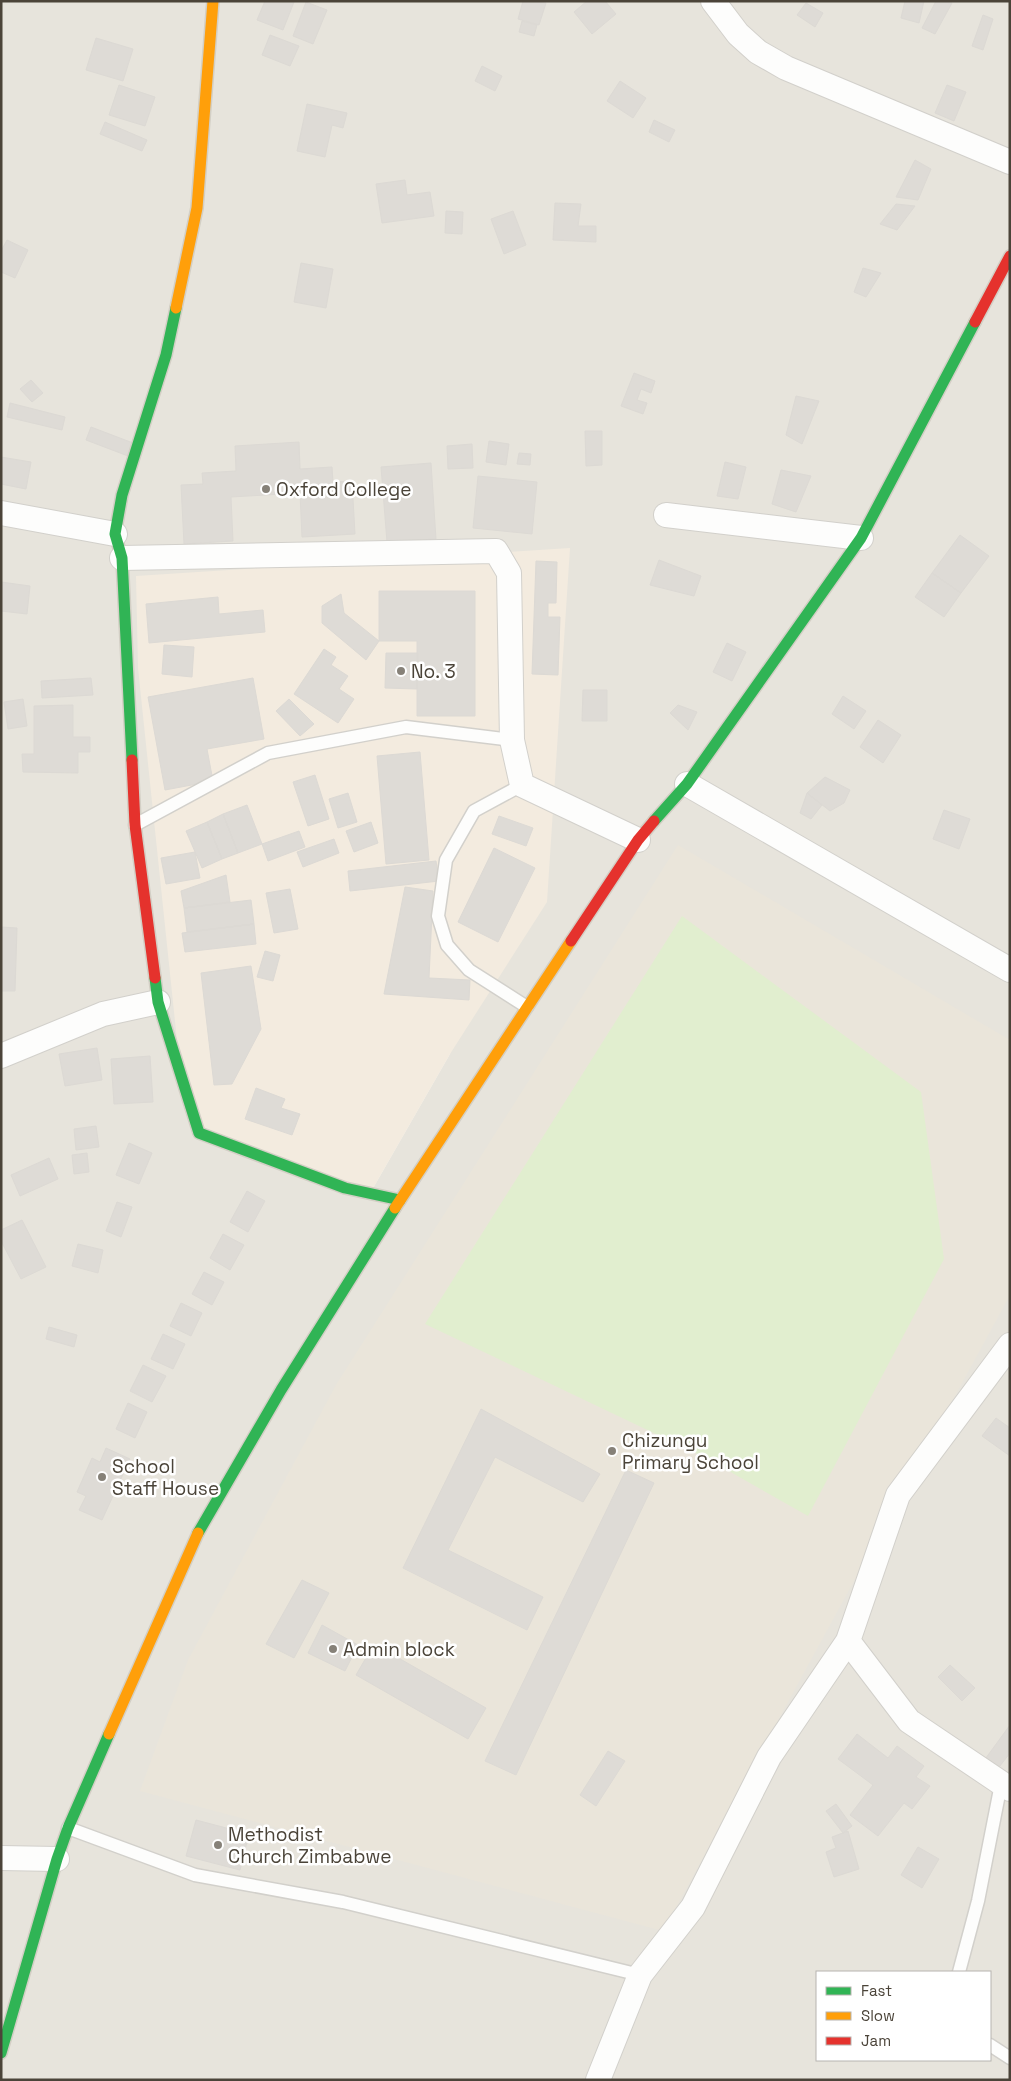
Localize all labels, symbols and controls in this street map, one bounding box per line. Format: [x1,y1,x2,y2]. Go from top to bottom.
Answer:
place label: Oxford College [276,477,412,502]
marker: Oxford College [260,483,272,495]
place label: No. 3 [411,659,456,684]
marker: No. 3 [395,665,407,677]
place label: Chizungu Primary School [622,1428,759,1475]
marker: Chizungu Primary School [606,1445,618,1457]
place label: School Staff House [112,1454,219,1501]
marker: School Staff House [96,1471,108,1483]
place label: Admin block [343,1637,455,1662]
marker: Admin block [327,1643,339,1655]
place label: Methodist Church Zimbabwe [228,1822,391,1869]
marker: Methodist Church Zimbabwe [212,1839,224,1851]
legend [816,1971,991,2061]
text: Fast [861,1981,892,2000]
text: Slow [861,2006,895,2025]
text: Jam [861,2031,891,2050]

